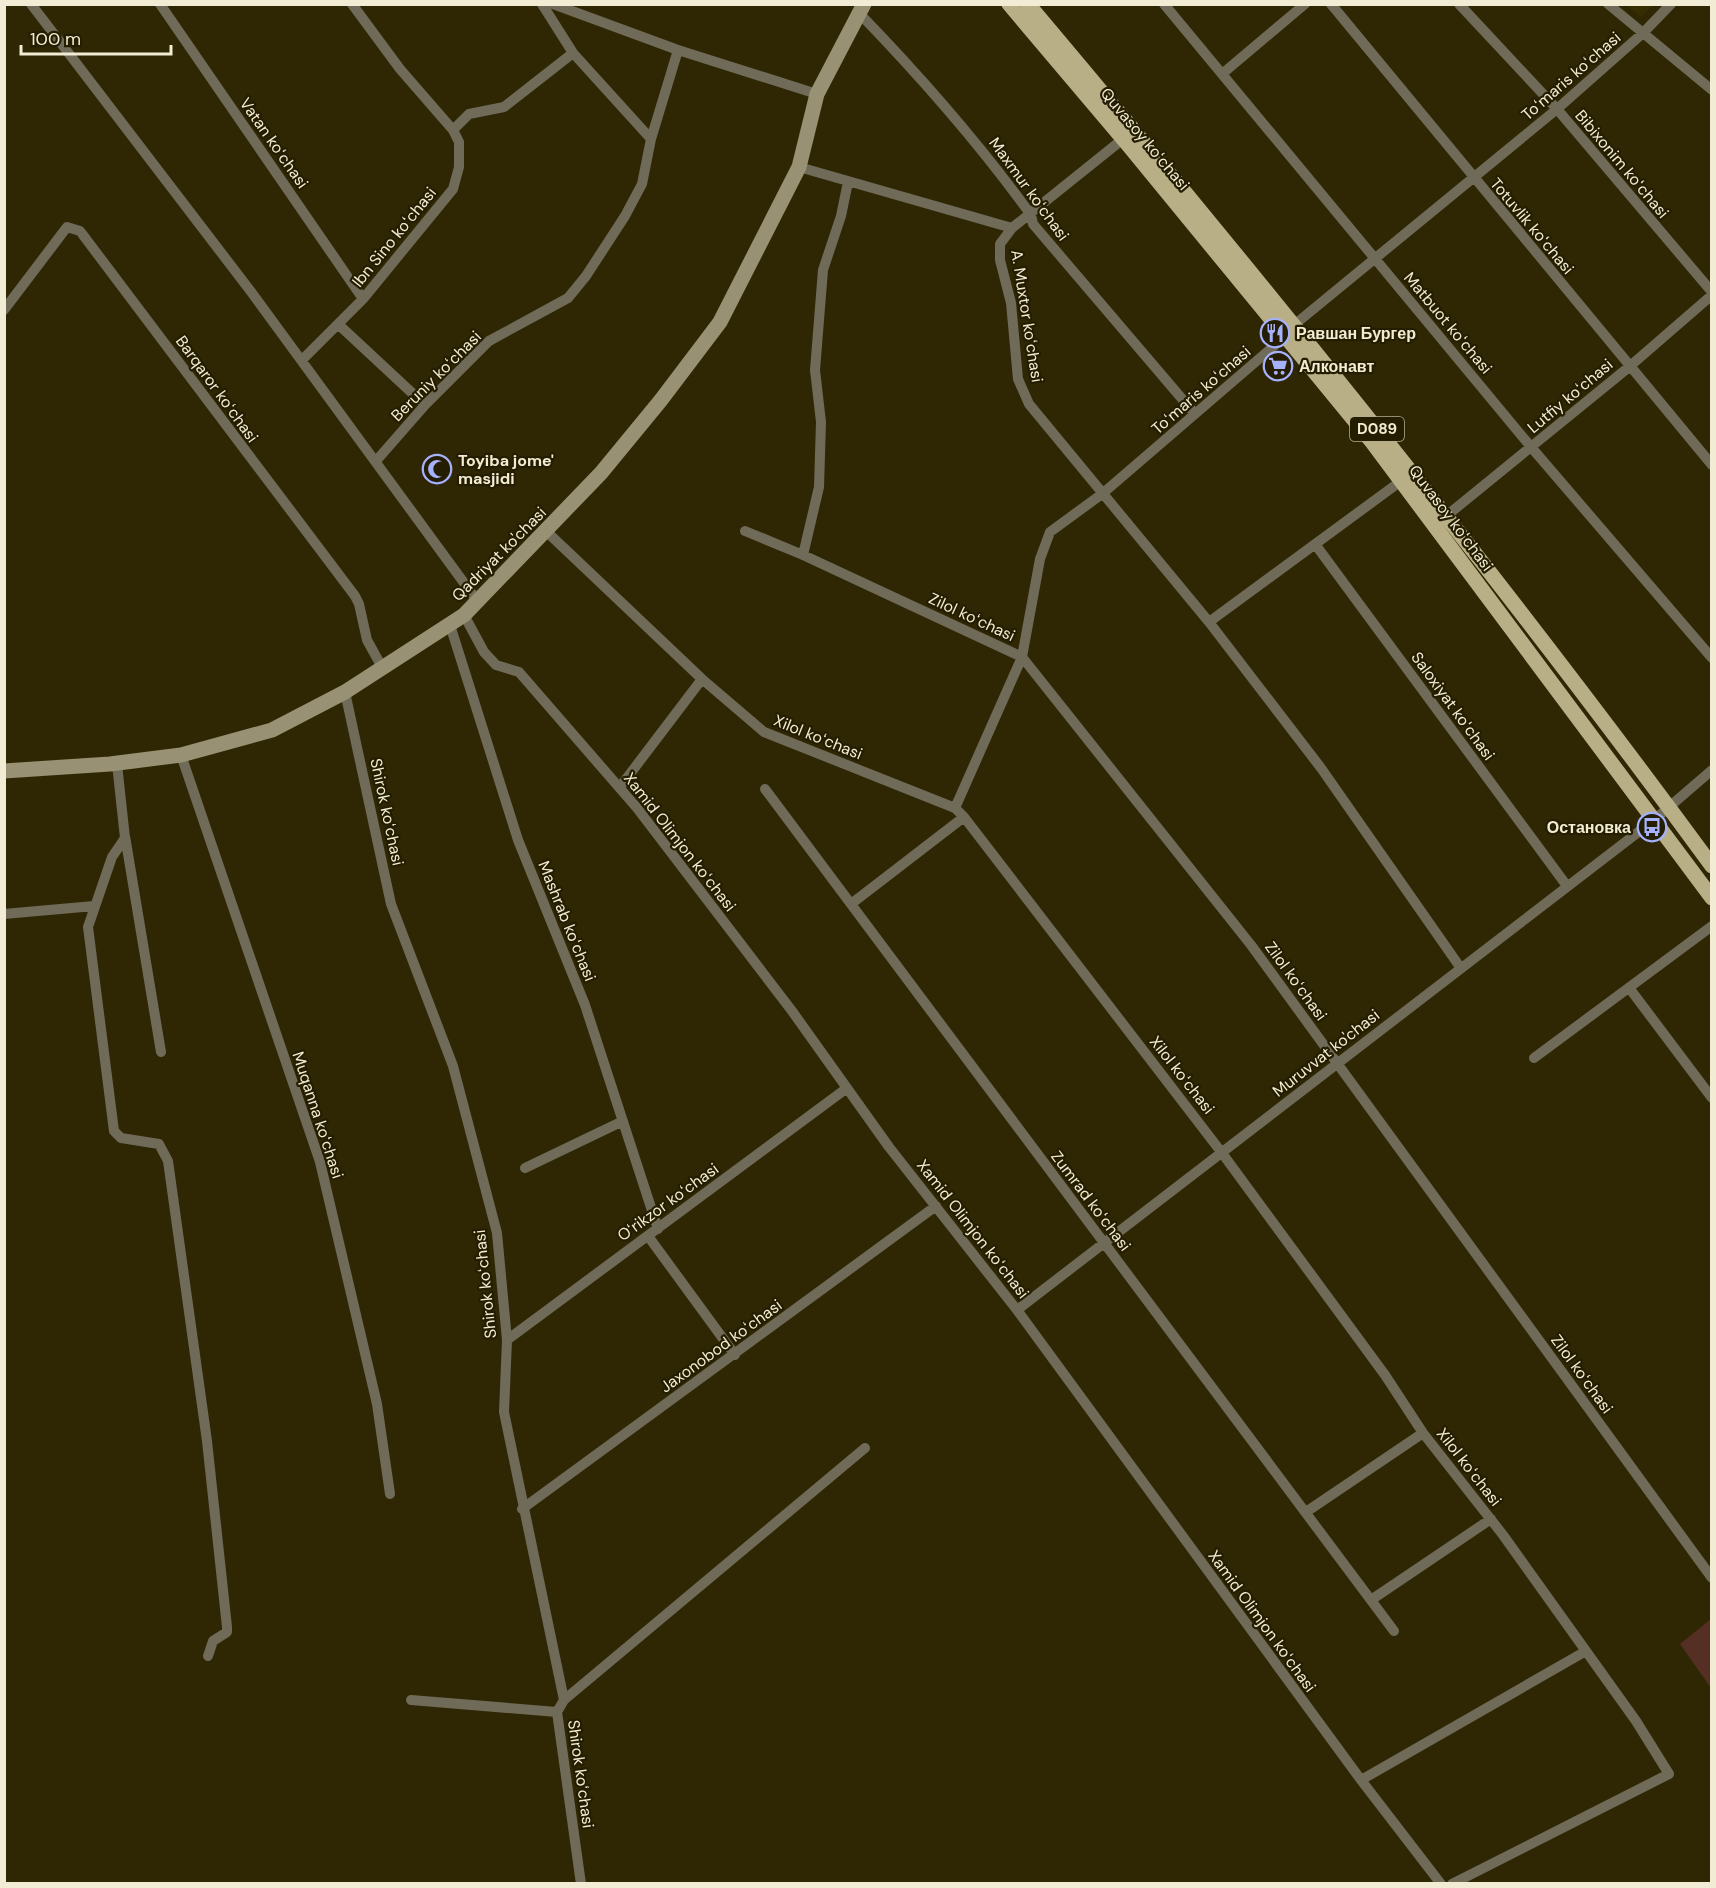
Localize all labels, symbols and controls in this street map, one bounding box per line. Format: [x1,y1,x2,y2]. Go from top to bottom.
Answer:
scale bar [21,18,171,56]
text: 100 m [30,27,81,51]
street label: Toʻmaris koʻchasi [1517,27,1625,125]
street label: Quvasoy koʻchasi [1096,83,1194,195]
street label: Vatan koʻchasi [235,93,313,193]
street label: Bibixonim koʻchasi [1570,105,1674,223]
street label: Maxmur koʻchasi [984,133,1074,245]
street label: Totuvlik koʻchasi [1485,173,1579,279]
street label: Ibn Sino koʻchasi [347,183,441,291]
street label: A. Muxtor koʻchasi [1006,248,1048,384]
street label: Matbuot koʻchasi [1399,268,1497,378]
restaurant icon: Равшан Бургер [1259,317,1291,349]
place label: Равшан Бургер [1296,323,1416,344]
street label: Beruniy koʻchasi [386,326,486,426]
street label: Barqaror koʻchasi [171,331,263,447]
street label: Toʻmaris koʻchasi [1147,341,1255,439]
supermarket icon: Алконавт [1262,350,1294,382]
street label: Lutfiy koʻchasi [1523,354,1617,438]
place label: Алконавт [1299,356,1374,377]
road number: D089 [1350,417,1404,441]
place label: Toyiba jome' masjidi [458,450,554,489]
mosque icon: Toyiba jome' masjidi [421,453,453,485]
street label: Quvasoy koʻchasi [1404,461,1498,575]
street label: Qadriyat ko'chasi [447,502,551,606]
street label: Zilol koʻchasi [925,588,1019,646]
street label: Saloxiyat koʻchasi [1406,648,1500,764]
street label: Xilol koʻchasi [771,710,865,764]
street label: Shirok koʻchasi [365,756,409,868]
street label: Xamid Olimjon koʻchasi [619,768,741,916]
bus stop icon: Остановка [1636,811,1668,843]
place label: Остановка [1547,817,1631,838]
street label: Mashrab koʻchasi [533,858,601,984]
street label: Zilol koʻchasi [1260,937,1332,1025]
street label: Muruvvat ko'chasi [1268,1005,1384,1101]
street label: Xilol koʻchasi [1145,1032,1219,1118]
street label: Muqanna koʻchasi [288,1049,348,1181]
street label: Zumrad koʻchasi [1046,1147,1136,1255]
street label: Xamid Olimjon koʻchasi [912,1155,1034,1303]
street label: Oʻrikzor koʻchasi [613,1158,723,1246]
street label: Shirok koʻchasi [469,1229,501,1339]
street label: Jaxonobod koʻchasi [656,1295,786,1397]
street label: Zilol koʻchasi [1546,1330,1618,1418]
street label: Xilol koʻchasi [1432,1424,1506,1510]
street label: Xamid Olimjon koʻchasi [1203,1546,1321,1696]
street label: Shirok koʻchasi [563,1718,599,1830]

